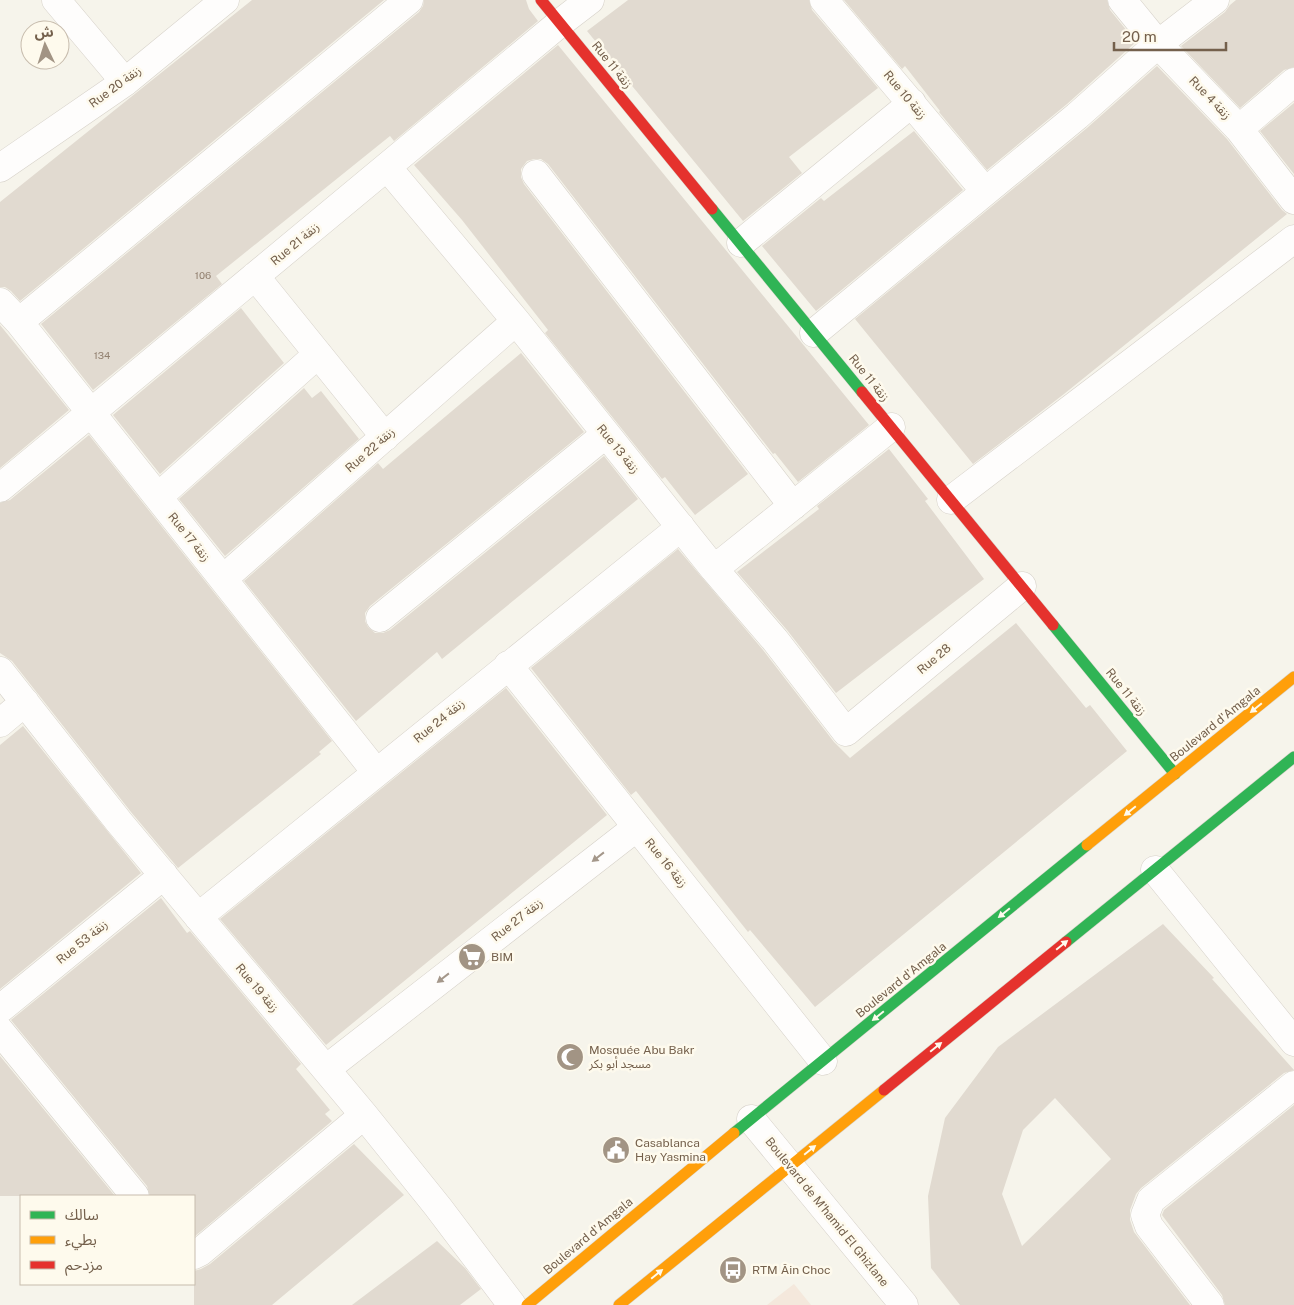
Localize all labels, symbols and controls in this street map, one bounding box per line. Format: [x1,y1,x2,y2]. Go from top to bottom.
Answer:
north arrow [20,20,70,70]
scale bar [1114,20,1226,52]
text: ش [34,23,54,41]
text: 20 m [1122,28,1157,45]
street label: Rue 11 زنقة [589,39,635,91]
street label: Rue 20 زنقة [86,63,144,111]
street label: Rue 10 زنقة [881,68,929,122]
street label: Rue 4 زنقة [1186,74,1234,122]
street label: Rue 21 زنقة [268,220,322,268]
house number: 106 [195,269,211,281]
house number: 134 [94,349,110,361]
street label: Rue 11 زنقة [846,352,892,404]
street label: Rue 13 زنقة [594,422,642,476]
street label: Rue 22 زنقة [342,425,398,475]
street label: Rue 17 زنقة [165,510,213,564]
street label: Rue 28 [914,641,954,677]
street label: Rue 11 زنقة [1103,666,1149,718]
street label: Boulevard d'Amgala [1167,683,1263,765]
street label: Rue 24 زنقة [411,696,467,746]
one-way arrow [1250,702,1263,713]
one-way arrow [1124,805,1137,816]
street label: Rue 16 زنقة [642,836,690,890]
one-way arrow [592,851,605,862]
street label: Rue 27 زنقة [489,896,545,944]
one-way arrow [998,908,1011,919]
street label: Rue 53 زنقة [54,917,110,967]
street label: Boulevard d'Amgala [853,939,949,1021]
one-way arrow [1055,939,1068,950]
supermarket icon: BIM [457,942,487,972]
place label: BIM [491,950,513,964]
street label: Rue 19 زنقة [233,961,281,1015]
one-way arrow [436,973,449,984]
one-way arrow [872,1010,885,1021]
mosque icon: Mosquée Abu Bakr مسجد أبو بكر [555,1042,585,1072]
one-way arrow [929,1042,942,1053]
place label: Mosquée Abu Bakr مسجد أبو بكر [588,1043,695,1071]
public building icon: Casablanca Hay Yasmina [601,1135,631,1165]
street label: Boulevard de M'hamid El Ghizlane [762,1135,892,1290]
place label: Casablanca Hay Yasmina [635,1136,706,1164]
one-way arrow [803,1144,816,1155]
legend [20,1195,195,1285]
street label: Boulevard d'Amgala [541,1195,635,1277]
text: سالك [65,1206,99,1223]
text: بطيء [65,1231,97,1251]
bus stop icon: RTM Âin Choc [718,1255,748,1285]
text: مزدحم [65,1256,103,1276]
place label: RTM Âin Choc [752,1263,831,1277]
one-way arrow [650,1269,663,1280]

